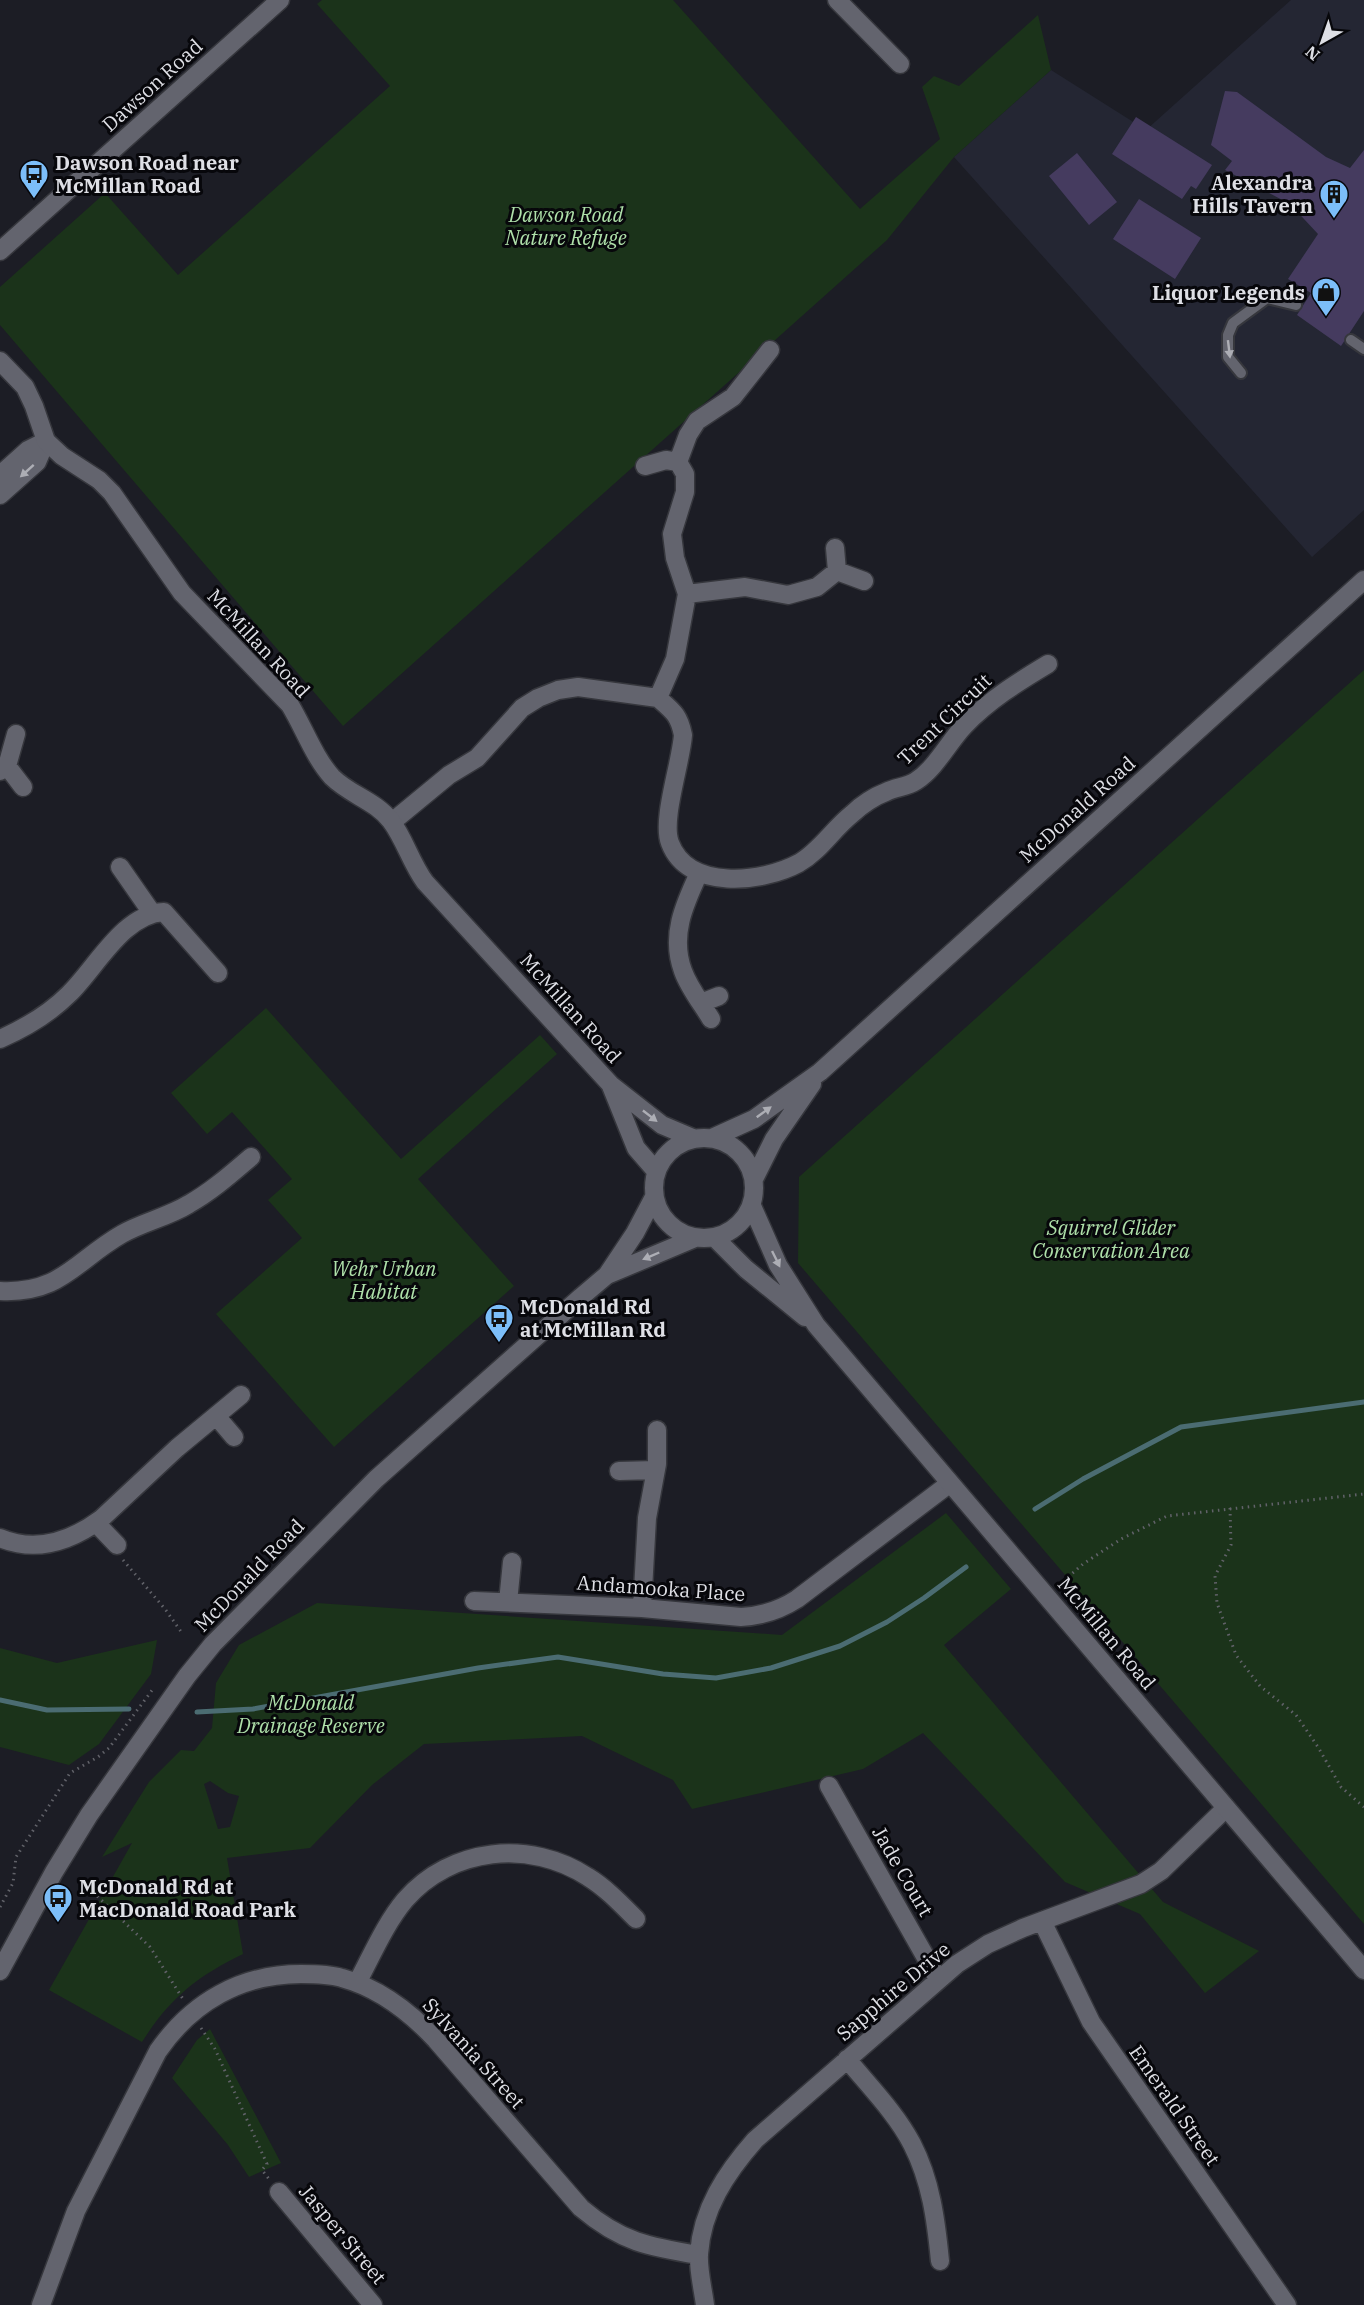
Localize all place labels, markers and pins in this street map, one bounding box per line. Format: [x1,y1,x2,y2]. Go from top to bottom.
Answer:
place label: Dawson Road near McMillan Road [55,149,239,199]
bus stop icon: Dawson Road near McMillan Road [18,158,50,200]
place label: Alexandra Hills Tavern [1192,169,1313,219]
building icon: Alexandra Hills Tavern [1318,178,1350,220]
shop icon: Liquor Legends [1310,276,1342,318]
place label: Liquor Legends [1152,279,1305,306]
place label: McDonald Rd at McMillan Rd [520,1293,666,1343]
bus stop icon: McDonald Rd at McMillan Rd [483,1302,515,1344]
place label: McDonald Rd at MacDonald Road Park [79,1873,297,1923]
bus stop icon: McDonald Rd at MacDonald Road Park [42,1882,74,1924]

